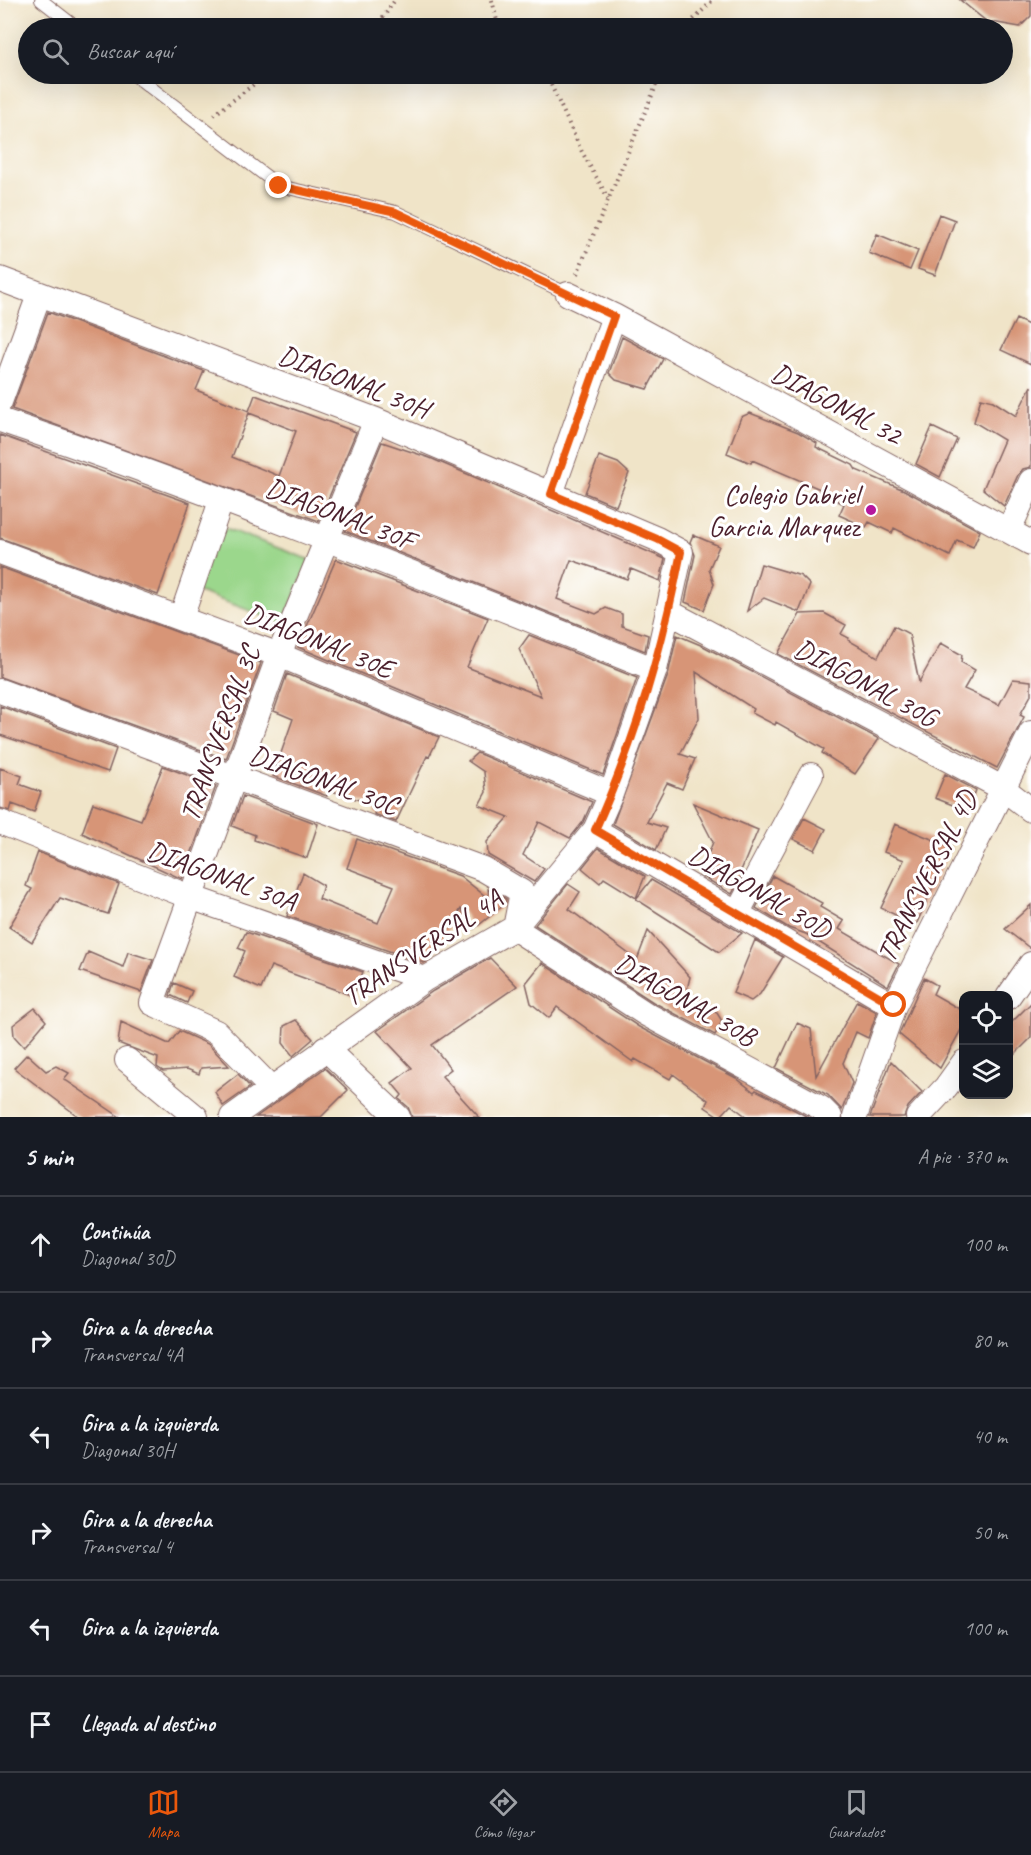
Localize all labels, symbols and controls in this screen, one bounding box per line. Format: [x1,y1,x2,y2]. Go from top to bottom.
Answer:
search box [18,18,1013,84]
icon: search [39,35,72,68]
text: Buscar aquí [87,37,173,65]
route end [265,172,291,198]
street label: DIAGONAL 30H [274,337,438,428]
street label: DIAGONAL 32 [766,355,910,453]
street label: DIAGONAL 30F [261,469,424,560]
place label: Colegio Gabriel Garcia Marquez [708,477,864,544]
marker: Colegio Gabriel Garcia Marquez [864,503,878,517]
street label: DIAGONAL 30E [239,595,401,687]
street label: DIAGONAL 30G [789,630,946,736]
street label: TRANSVERSAL 3C [172,638,268,826]
street label: DIAGONAL 30C [245,736,405,823]
street label: TRANSVERSAL 4D [868,783,986,967]
street label: DIAGONAL 30A [142,832,303,919]
street label: DIAGONAL 30D [682,837,840,948]
street label: TRANSVERSAL 4A [336,880,510,1014]
street label: DIAGONAL 30B [609,945,765,1055]
route start [880,991,906,1017]
map controls [959,991,1013,1099]
button: locate [959,991,1013,1045]
button: layers [959,1045,1013,1099]
text: 5 min [24,1140,73,1173]
text: A pie · 370 m [918,1144,1007,1169]
text: Continúa [81,1218,149,1246]
icon: ahead [24,1228,57,1261]
text: 100 m [964,1232,1007,1257]
text: Diagonal 30D [81,1246,174,1271]
text: Gira a la derecha [81,1314,212,1342]
icon: right [24,1324,57,1357]
text: 80 m [973,1328,1007,1353]
text: Transversal 4A [81,1342,183,1367]
text: Gira a la izquierda [81,1410,218,1438]
icon: left [24,1420,57,1453]
text: 40 m [973,1424,1007,1449]
text: Diagonal 30H [81,1438,174,1463]
text: Gira a la derecha [81,1506,212,1534]
icon: right [24,1516,57,1549]
text: 50 m [973,1520,1007,1545]
text: Transversal 4 [81,1534,173,1559]
icon: left [24,1612,57,1645]
text: Gira a la izquierda [81,1614,218,1642]
text: 100 m [964,1616,1007,1641]
icon: arrive [24,1708,57,1741]
text: Llegada al destino [81,1710,215,1738]
tab: Mapa [147,1786,180,1842]
tab: Cómo llegar [474,1786,534,1842]
tab: Guardados [828,1786,884,1842]

